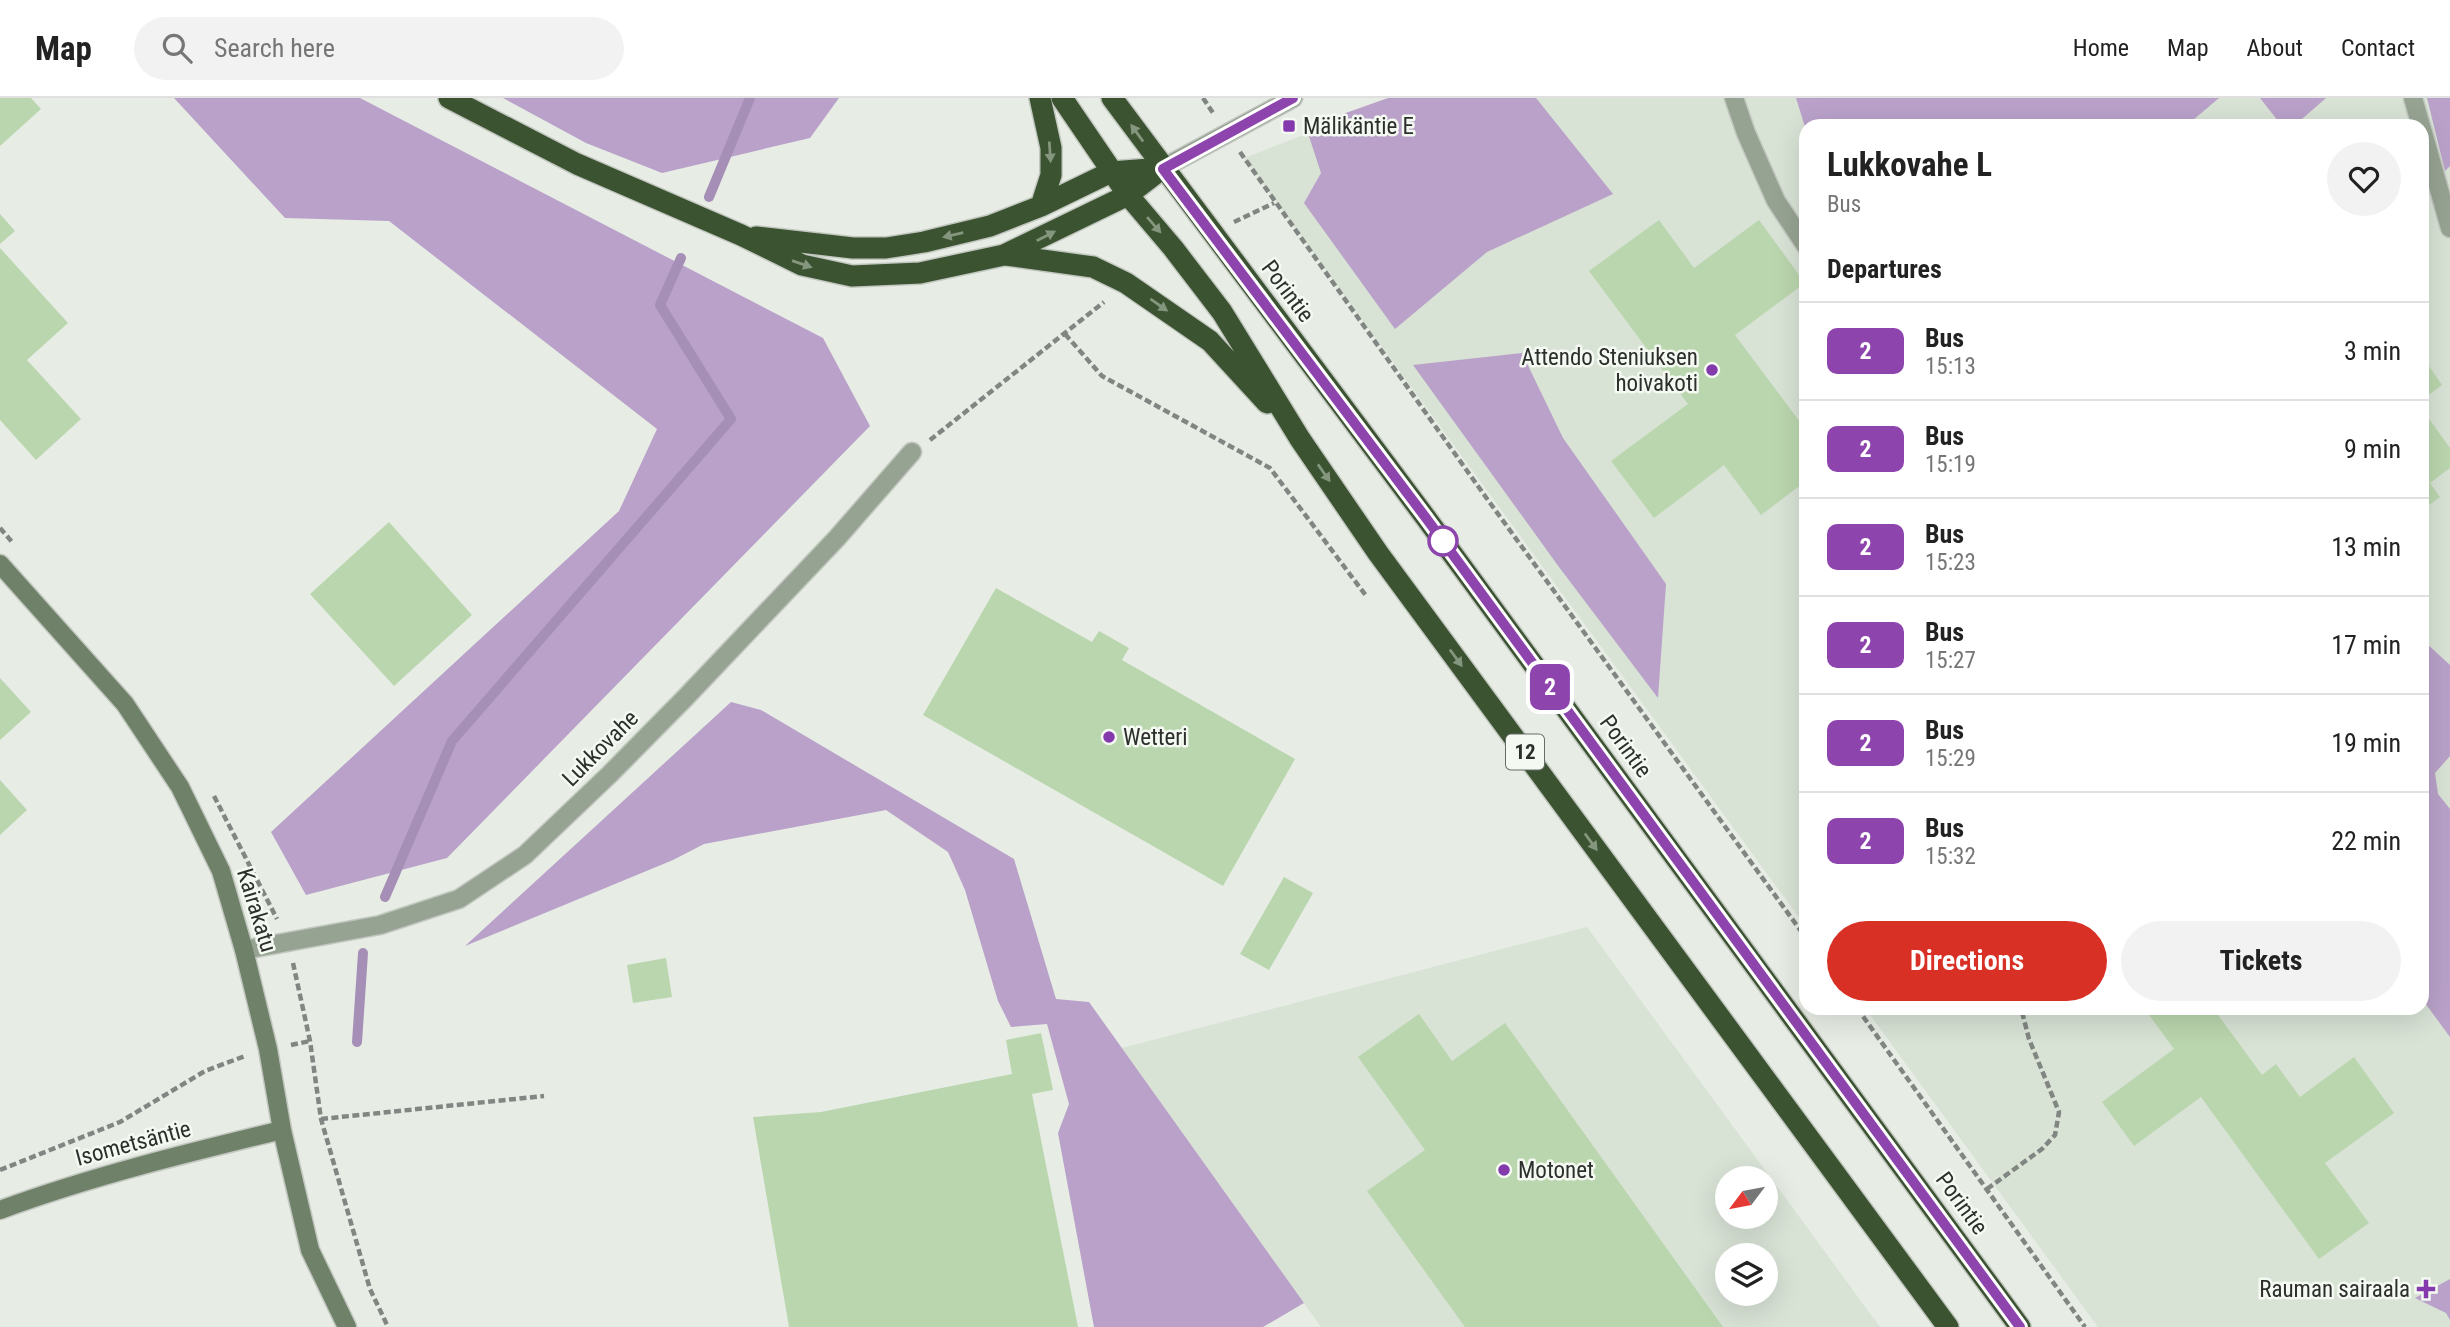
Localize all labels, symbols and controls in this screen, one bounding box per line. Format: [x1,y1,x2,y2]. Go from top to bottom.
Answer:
search box [134,17,624,80]
text: Map [35,29,92,68]
icon: search [158,29,196,67]
text: Search here [214,33,335,63]
text: Home [2073,34,2129,62]
text: Map [2167,34,2209,62]
text: About [2247,34,2303,62]
text: Contact [2341,34,2415,62]
place label: Mälikäntie E [1303,113,1414,140]
marker: Mälikäntie E [1281,118,1297,134]
one-way arrow [1131,124,1145,142]
one-way arrow [1045,141,1056,163]
button: heart [2327,142,2401,216]
text: Lukkovahe L [1827,145,1992,184]
text: Bus [1827,191,1861,218]
one-way arrow [1146,217,1161,234]
one-way arrow [942,230,964,241]
one-way arrow [1037,231,1057,243]
text: Departures [1827,254,1942,284]
street label: Porintie [1256,255,1320,328]
one-way arrow [792,259,813,270]
one-way arrow [1150,298,1169,312]
text: Bus [1925,323,1964,353]
text: 3 min [2344,336,2401,366]
text: 2 [1859,337,1872,365]
place label: Attendo Steniuksen hoivakoti [1521,344,1698,397]
text: 15:13 [1925,353,1976,380]
marker: Attendo Steniuksen hoivakoti [1704,362,1720,378]
text: Bus [1925,421,1964,451]
text: 9 min [2344,434,2401,464]
text: 2 [1859,435,1872,463]
text: 15:19 [1925,451,1976,478]
one-way arrow [1317,464,1331,482]
text: Bus [1925,519,1964,549]
unlabelled marker [1428,526,1458,556]
text: 13 min [2331,532,2401,562]
text: 2 [1859,533,1872,561]
text: 15:23 [1925,549,1976,576]
text: Bus [1925,617,1964,647]
text: 17 min [2331,630,2401,660]
text: 2 [1859,631,1872,659]
text: 15:27 [1925,647,1976,674]
one-way arrow [1449,649,1463,667]
line badge: 2 [1527,664,1573,710]
text: 2 [1544,673,1556,701]
street label: Lukkovahe [557,705,644,792]
street label: Porintie [1594,710,1657,783]
text: Bus [1925,715,1964,745]
place label: Wetteri [1123,724,1188,751]
text: 19 min [2331,728,2401,758]
marker: Wetteri [1101,729,1117,745]
text: 2 [1859,729,1872,757]
road number: 12 [1506,734,1544,770]
text: 15:29 [1925,745,1976,772]
text: Bus [1925,813,1964,843]
text: 22 min [2331,826,2401,856]
text: 2 [1859,827,1872,855]
one-way arrow [1583,832,1598,850]
text: 15:32 [1925,843,1976,870]
street label: Kairakatu [231,865,282,955]
button: Directions [1827,921,2107,1001]
button: Tickets [2121,921,2401,1001]
street label: Isometsäntie [73,1115,194,1172]
place label: Motonet [1518,1157,1594,1184]
marker: Motonet [1496,1162,1512,1178]
north arrow [1715,1166,1778,1228]
map controls [1715,1166,1778,1306]
street label: Porintie [1930,1167,1993,1240]
button: layers [1715,1243,1778,1306]
place label: Rauman sairaala [2259,1276,2410,1303]
marker: Rauman sairaala [2416,1279,2436,1299]

